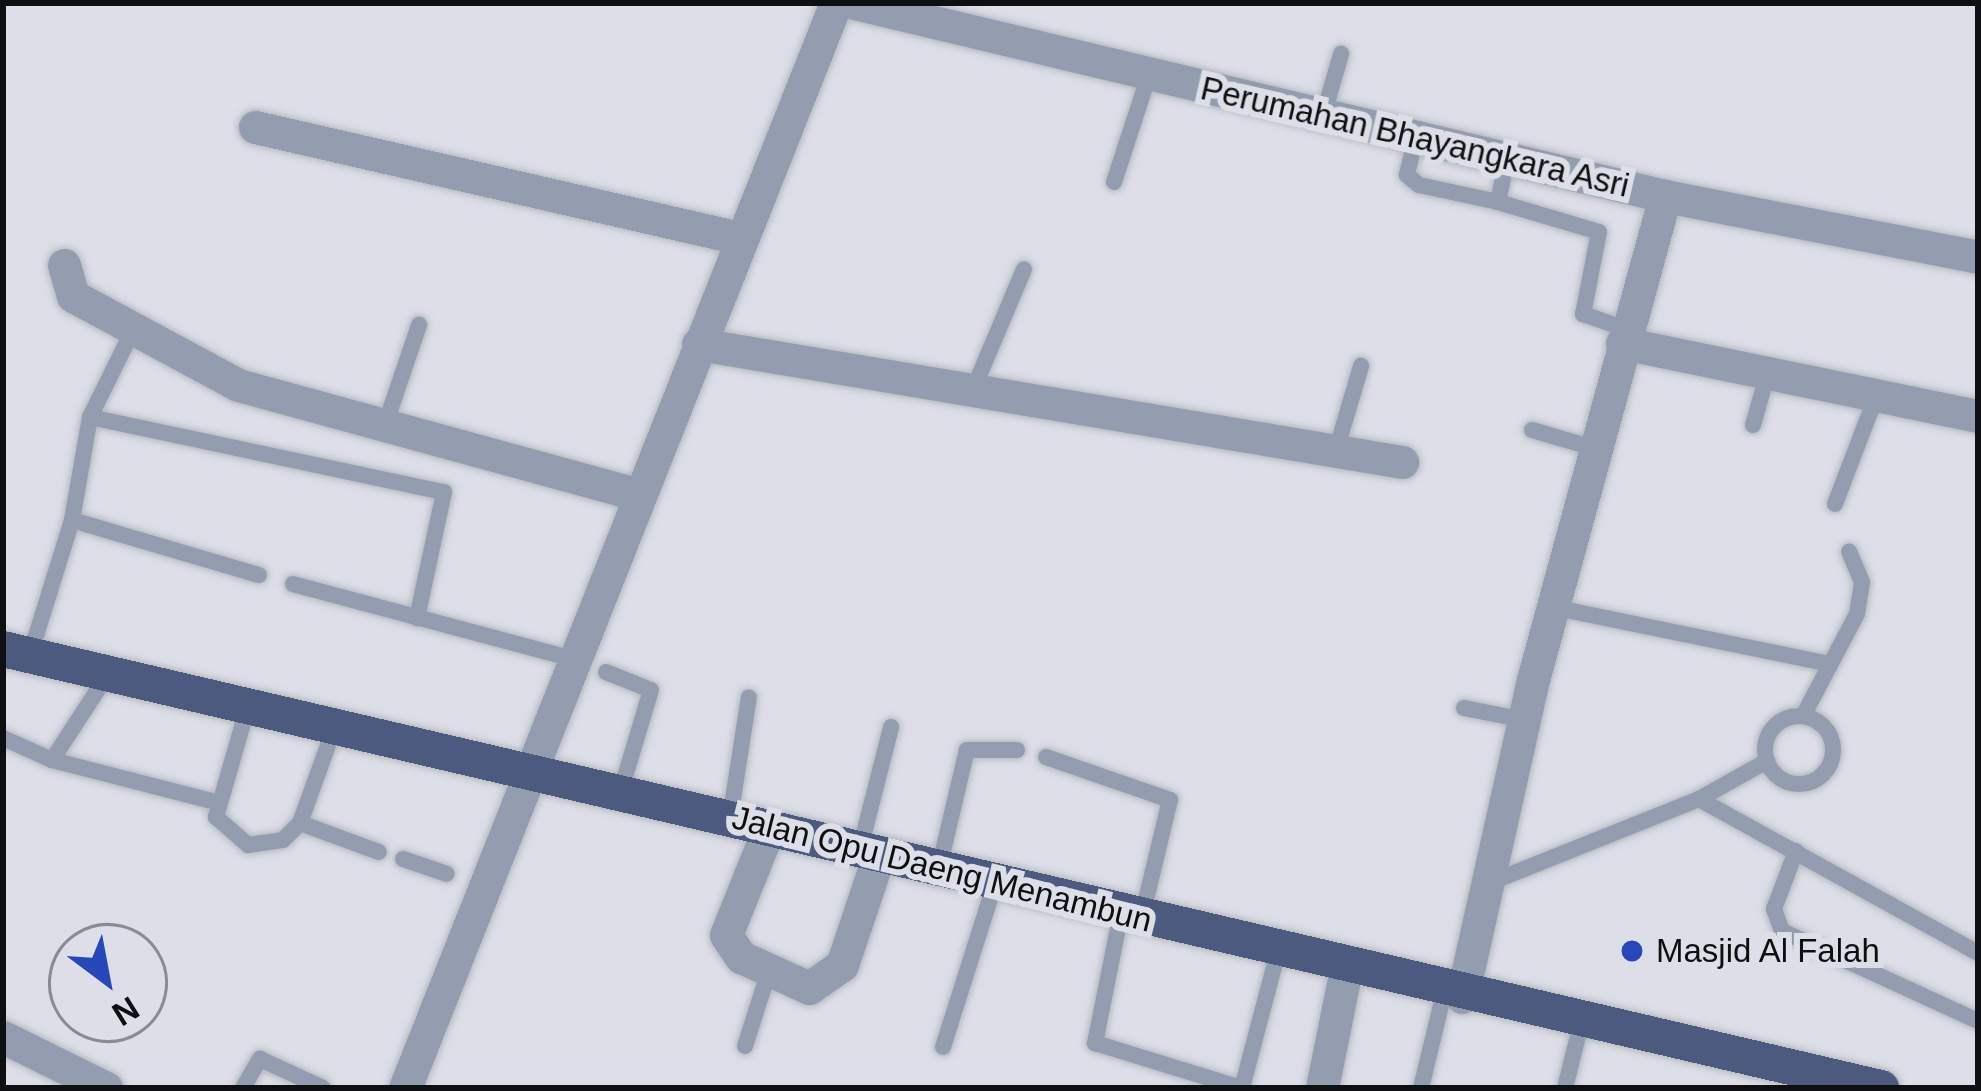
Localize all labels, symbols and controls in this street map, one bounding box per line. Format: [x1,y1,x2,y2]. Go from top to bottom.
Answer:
street label: Perumahan Bhayangkara Asri [1196,68,1634,206]
street label: Jalan Opu Daeng Menambun [728,798,1156,940]
north arrow [48,923,168,1043]
place label: Masjid Al Falah [1656,931,1882,971]
marker: Masjid Al Falah [1619,938,1645,964]
text: N [106,989,146,1033]

